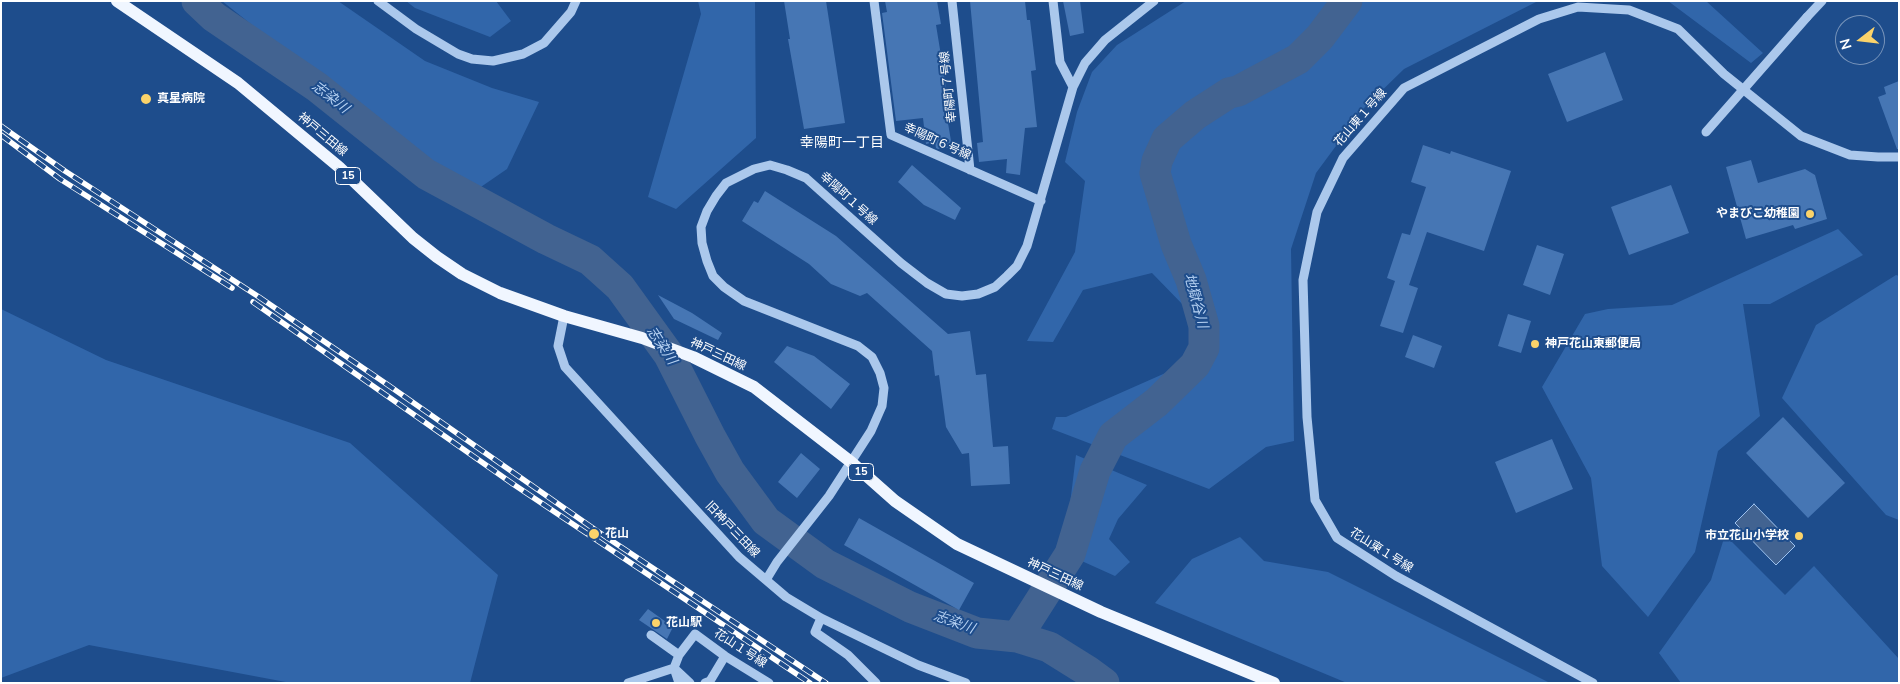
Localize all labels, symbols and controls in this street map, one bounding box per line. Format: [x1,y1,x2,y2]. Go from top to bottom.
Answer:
north arrow [1835,15,1885,65]
text: N [1835,36,1857,52]
street label: 幸陽町７号線 [938,50,960,124]
water label: 志染川 [308,78,352,118]
street label: 花山東１号線 [1332,86,1390,150]
marker: 真星病院 [139,92,153,106]
place label: 真星病院 [157,92,205,106]
street label: 神戸三田線 [294,110,350,160]
street label: 幸陽町６号線 [901,121,973,163]
district label: 幸陽町一丁目 [800,136,884,152]
road number: 15 [336,168,360,185]
street label: 幸陽町１号線 [816,170,880,228]
place label: やまびこ幼稚園 [1716,207,1800,221]
marker: やまびこ幼稚園 [1804,208,1816,220]
water label: 地獄谷川 [1180,272,1210,330]
water label: 志染川 [643,324,679,368]
street label: 神戸三田線 [688,336,748,374]
place label: 神戸花山東郵便局 [1545,337,1641,351]
marker: 神戸花山東郵便局 [1529,338,1541,350]
road number: 15 [848,464,874,481]
street label: 旧神戸三田線 [702,499,762,561]
street label: 花山東１号線 [1347,526,1415,576]
marker: 花山 [587,527,601,541]
place label: 花山 [605,527,629,541]
place label: 市立花山小学校 [1705,529,1789,543]
marker: 市立花山小学校 [1793,530,1805,542]
street label: 神戸三田線 [1025,556,1085,594]
water label: 志染川 [931,608,977,638]
place label: 花山駅 [666,616,702,630]
marker: 花山駅 [650,617,662,629]
street label: 花山１号線 [711,627,769,671]

